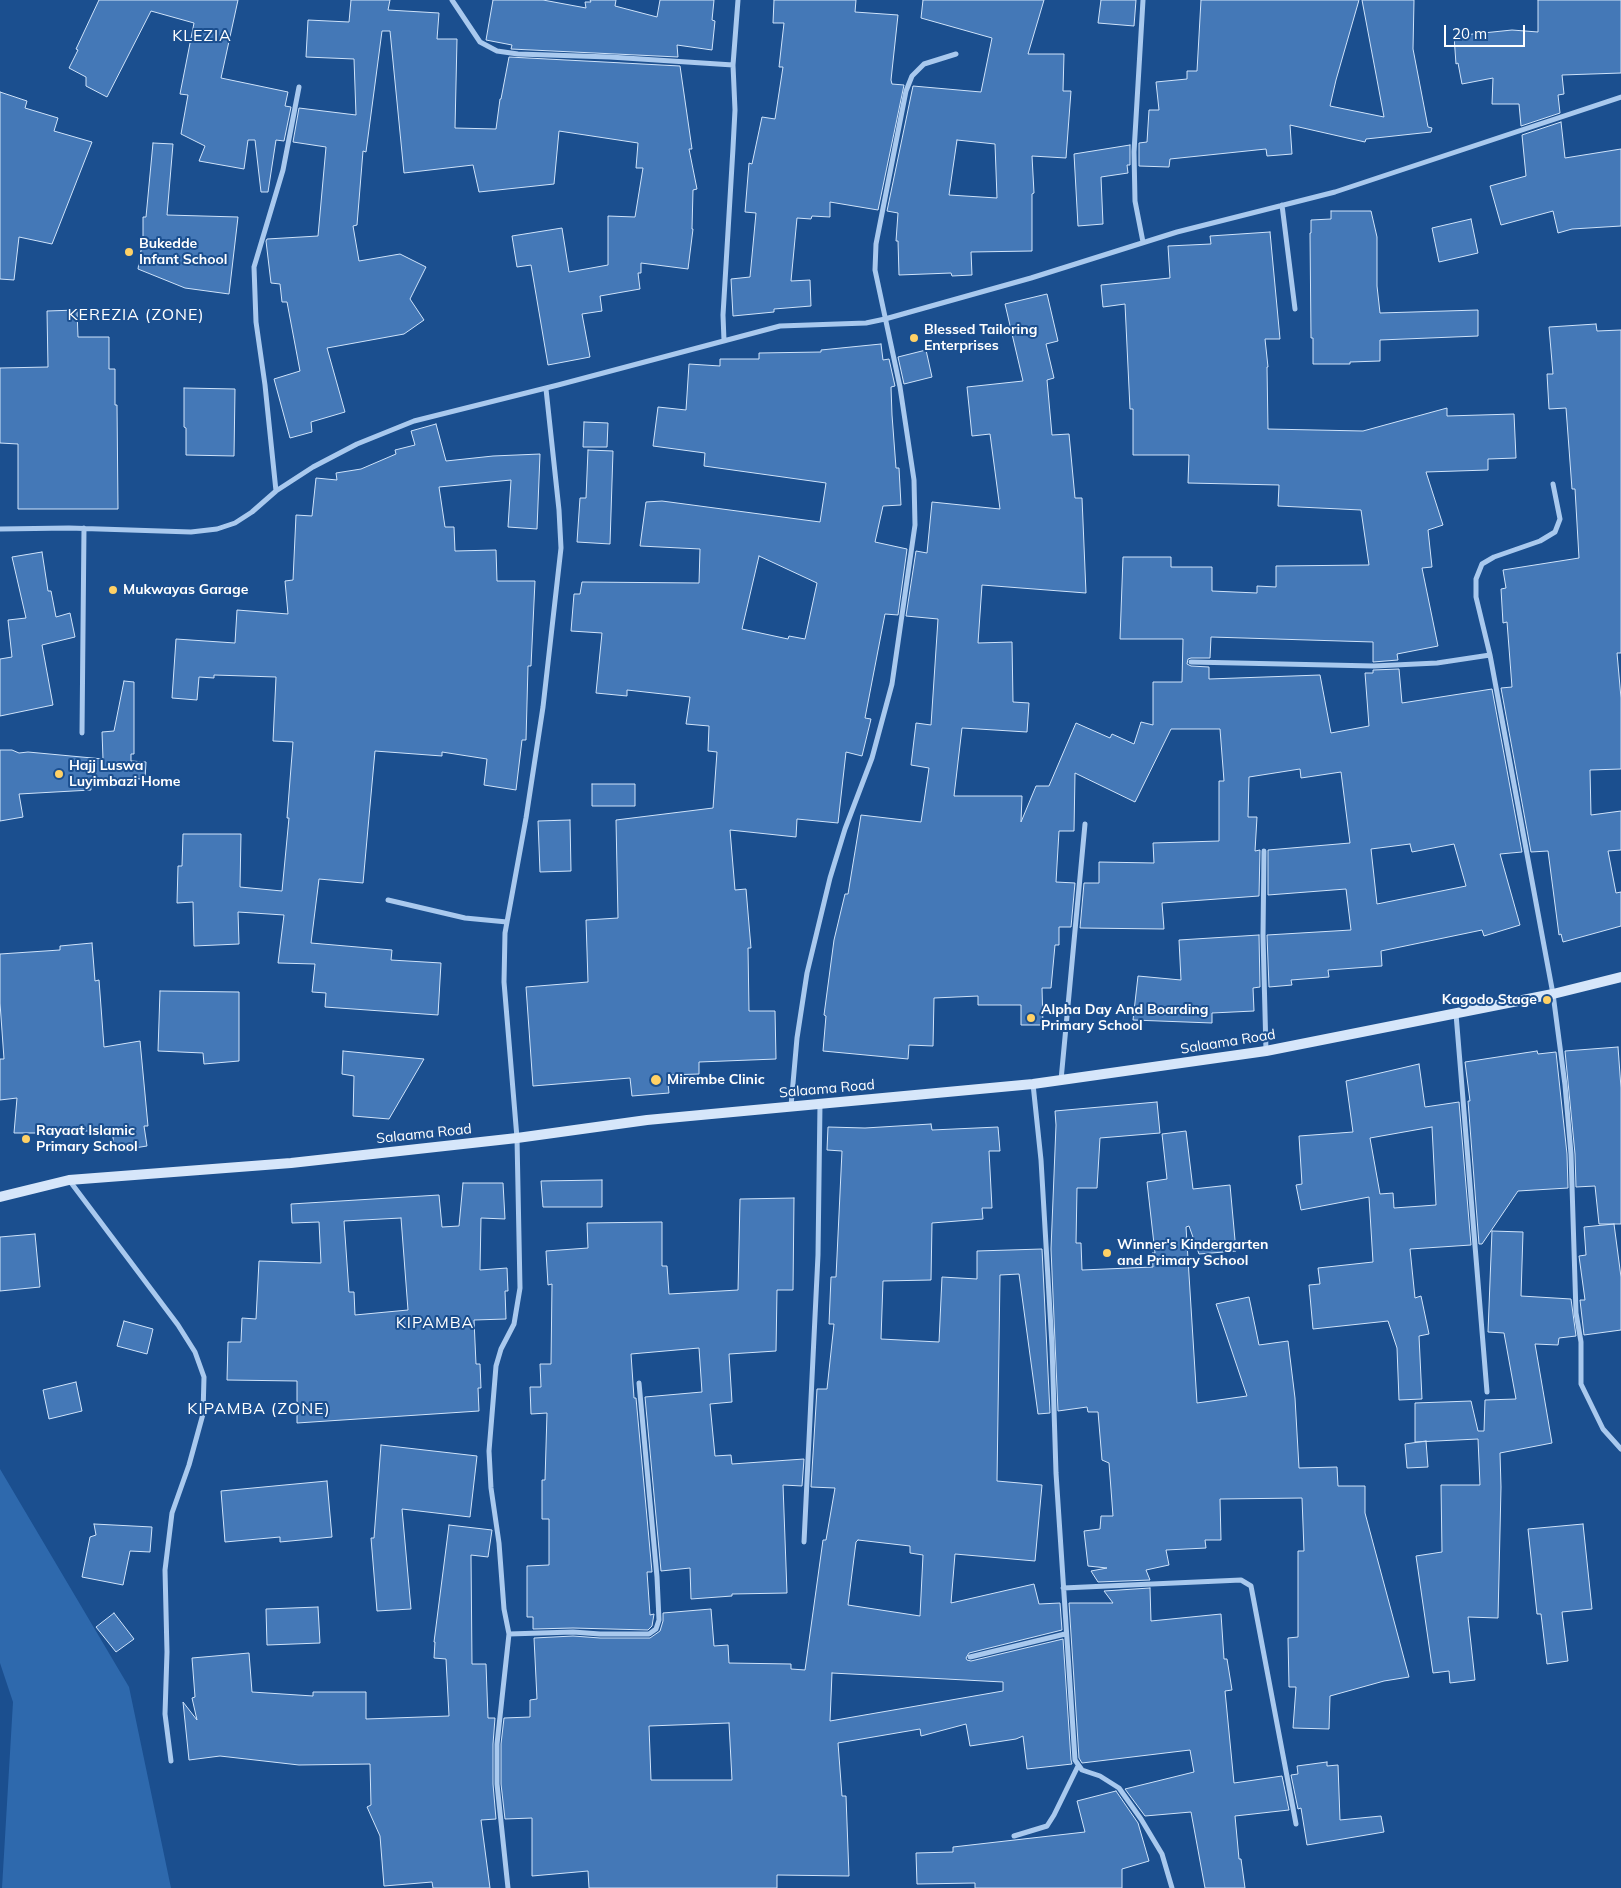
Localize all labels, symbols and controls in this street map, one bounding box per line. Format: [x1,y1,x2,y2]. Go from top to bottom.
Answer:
scale bar [1446,15,1527,47]
text: 20 m [1452,24,1487,43]
district label: KLEZIA [171,26,233,46]
place label: Bukedde Infant School [139,236,228,268]
marker: Bukedde Infant School [123,246,135,258]
district label: KEREZIA (ZONE) [66,305,206,325]
place label: Blessed Tailoring Enterprises [924,322,1037,354]
marker: Blessed Tailoring Enterprises [908,332,920,344]
place label: Mukwayas Garage [123,582,248,598]
marker: Mukwayas Garage [107,584,119,596]
place label: Hajj Luswa Luyimbazi Home [69,758,180,790]
marker: Hajj Luswa Luyimbazi Home [53,768,65,780]
place label: Kagodo Stage [1442,992,1537,1008]
marker: Kagodo Stage [1541,994,1553,1006]
place label: Alpha Day And Boarding Primary School [1041,1002,1208,1034]
marker: Alpha Day And Boarding Primary School [1025,1012,1037,1024]
street label: Salaama Road [1179,1026,1277,1058]
place label: Mirembe Clinic [667,1072,765,1088]
marker: Mirembe Clinic [649,1073,663,1087]
street label: Salaama Road [778,1076,876,1102]
street label: Salaama Road [375,1121,473,1147]
place label: Rayaat Islamic Primary School [36,1123,138,1156]
marker: Rayaat Islamic Primary School [20,1133,32,1145]
place label: Winner's Kindergarten and Primary School [1117,1237,1268,1270]
marker: Winner's Kindergarten and Primary School [1101,1247,1113,1259]
district label: KIPAMBA [395,1313,475,1333]
district label: KIPAMBA (ZONE) [186,1399,332,1419]

